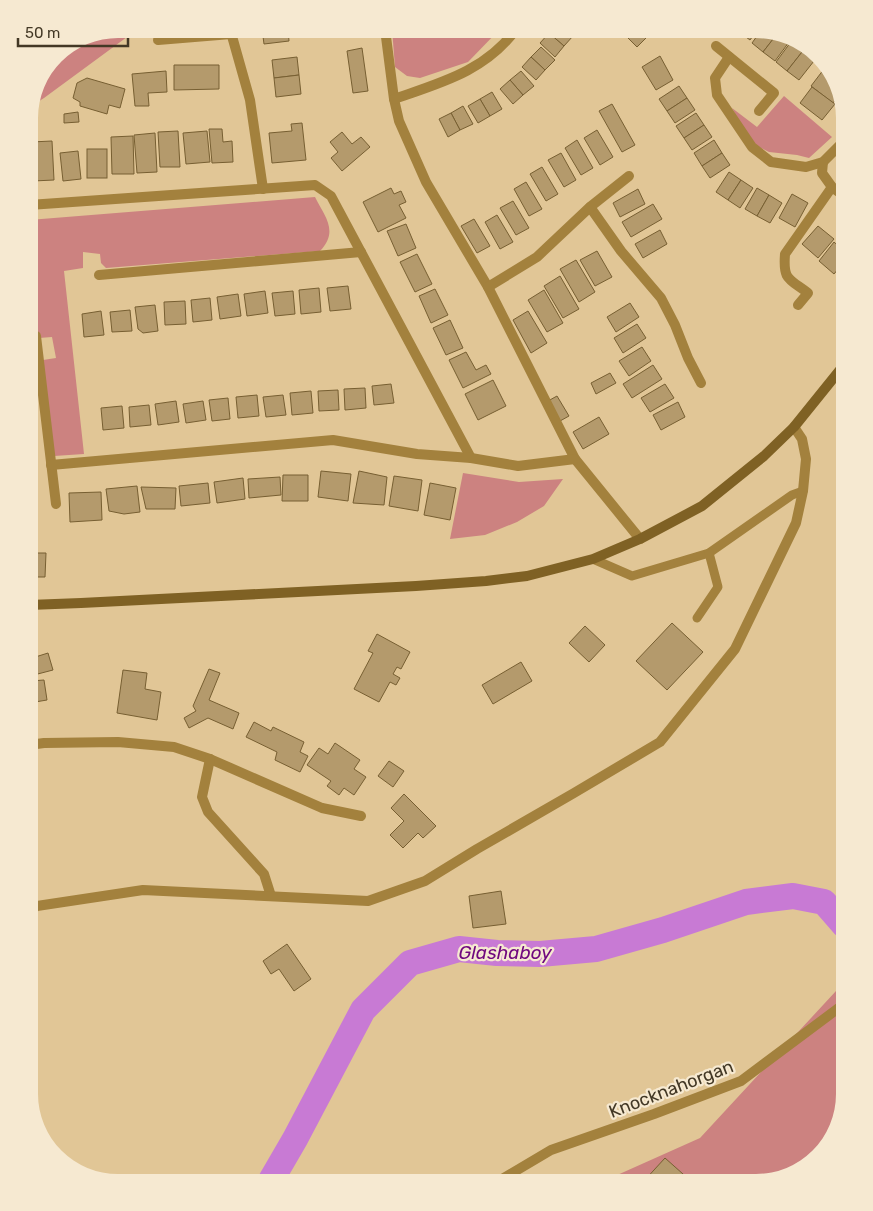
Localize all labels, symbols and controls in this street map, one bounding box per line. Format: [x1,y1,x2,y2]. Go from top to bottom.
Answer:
scale bar [18,15,128,47]
text: 50 m [25,24,60,42]
water label: Glashaboy [458,941,552,964]
street label: Knocknahorgan [606,1055,736,1123]

